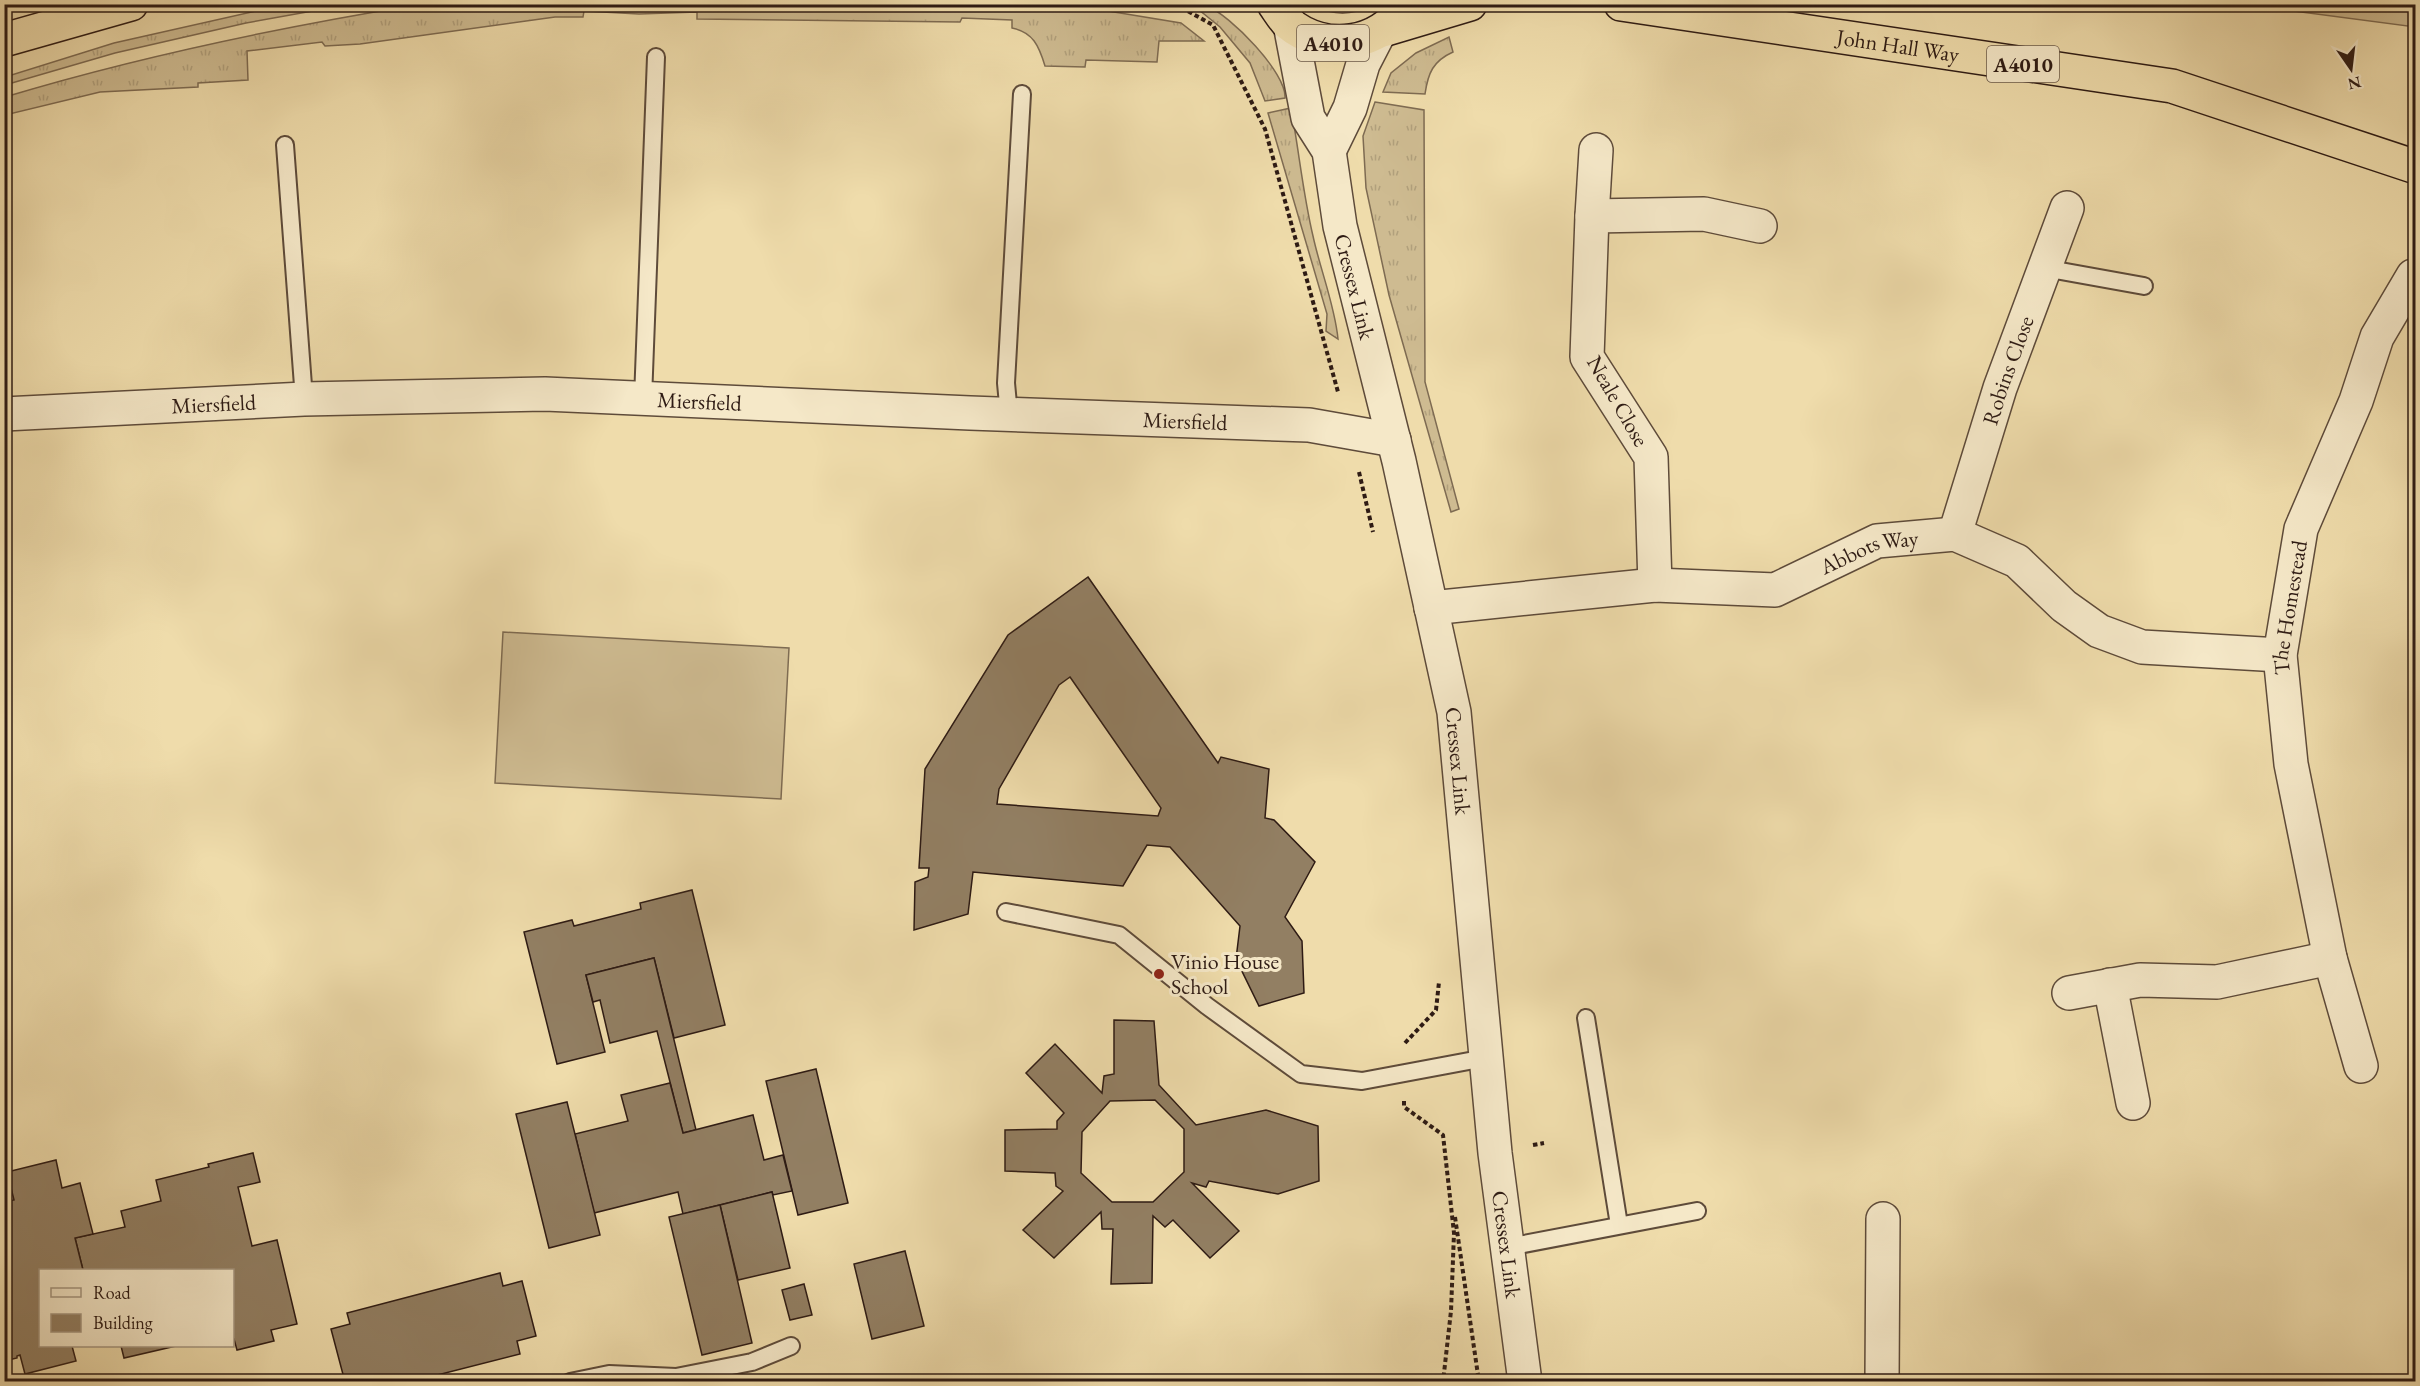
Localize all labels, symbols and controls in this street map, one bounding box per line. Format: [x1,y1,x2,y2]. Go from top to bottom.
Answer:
street label: John Hall Way [1833,22,1961,69]
road number: A4010 [1297,25,1369,61]
north arrow [2321,39,2381,99]
road number: A4010 [1987,46,2059,82]
text: N [2346,71,2363,95]
street label: Cressex Link [1328,231,1383,343]
street label: Robins Close [1975,311,2040,428]
street label: Neale Close [1580,350,1656,452]
street label: Miersfield [656,385,743,417]
street label: Miersfield [171,387,258,420]
street label: Miersfield [1142,405,1229,437]
street label: Abbots Way [1814,523,1920,581]
street label: The Homestead [2265,537,2314,676]
street label: Cressex Link [1439,706,1478,817]
place label: Vinio House School [1171,947,1279,1001]
marker: Vinio House School [1152,967,1166,981]
street label: Cressex Link [1486,1189,1528,1301]
legend [39,1269,234,1347]
text: Road [93,1281,132,1304]
text: Building [93,1311,153,1334]

